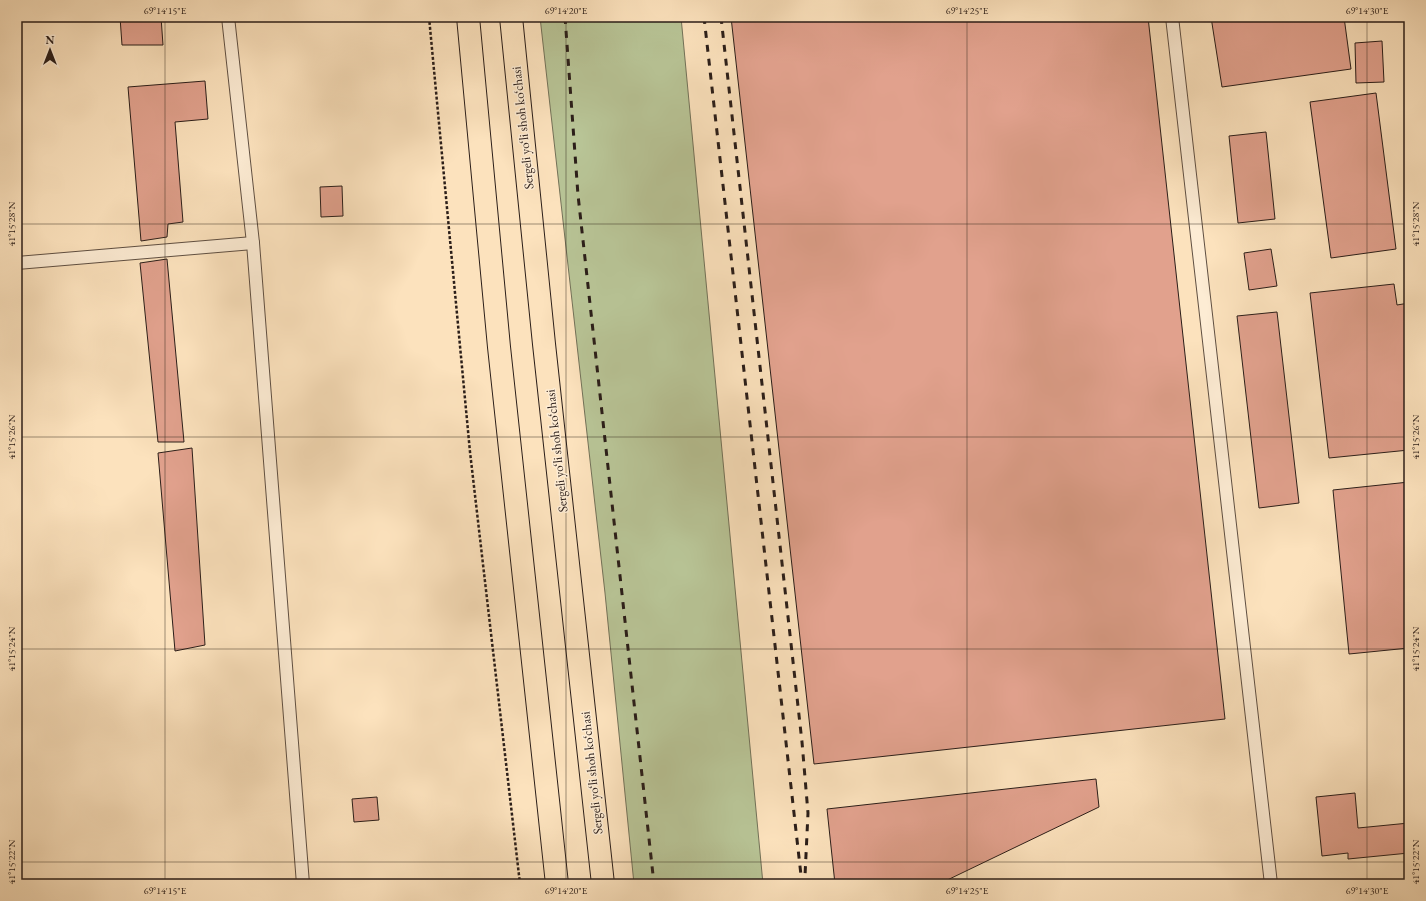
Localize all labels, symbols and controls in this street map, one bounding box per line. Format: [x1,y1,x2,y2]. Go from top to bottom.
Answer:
text: 69°14'15"E [144,4,187,17]
text: 69°14'20"E [545,4,588,17]
text: 69°14'25"E [946,4,989,17]
text: 69°14'30"E [1346,4,1389,17]
north arrow [30,30,70,70]
text: N [46,33,55,47]
street label: Sergeli yo‘li shoh ko‘chasi [508,66,537,190]
text: 41°15'28"N [5,201,18,246]
text: 41°15'28"N [1409,201,1422,246]
street label: Sergeli yo‘li shoh ko‘chasi [542,389,571,513]
text: 41°15'26"N [5,414,18,459]
text: 41°15'26"N [1409,414,1422,459]
text: 41°15'24"N [5,626,18,671]
text: 41°15'24"N [1409,626,1422,671]
street label: Sergeli yo‘li shoh ko‘chasi [577,711,606,835]
text: 41°15'22"N [5,839,18,884]
text: 41°15'22"N [1409,839,1422,884]
text: 69°14'15"E [144,884,187,897]
text: 69°14'20"E [545,884,588,897]
text: 69°14'25"E [946,884,989,897]
text: 69°14'30"E [1346,884,1389,897]

